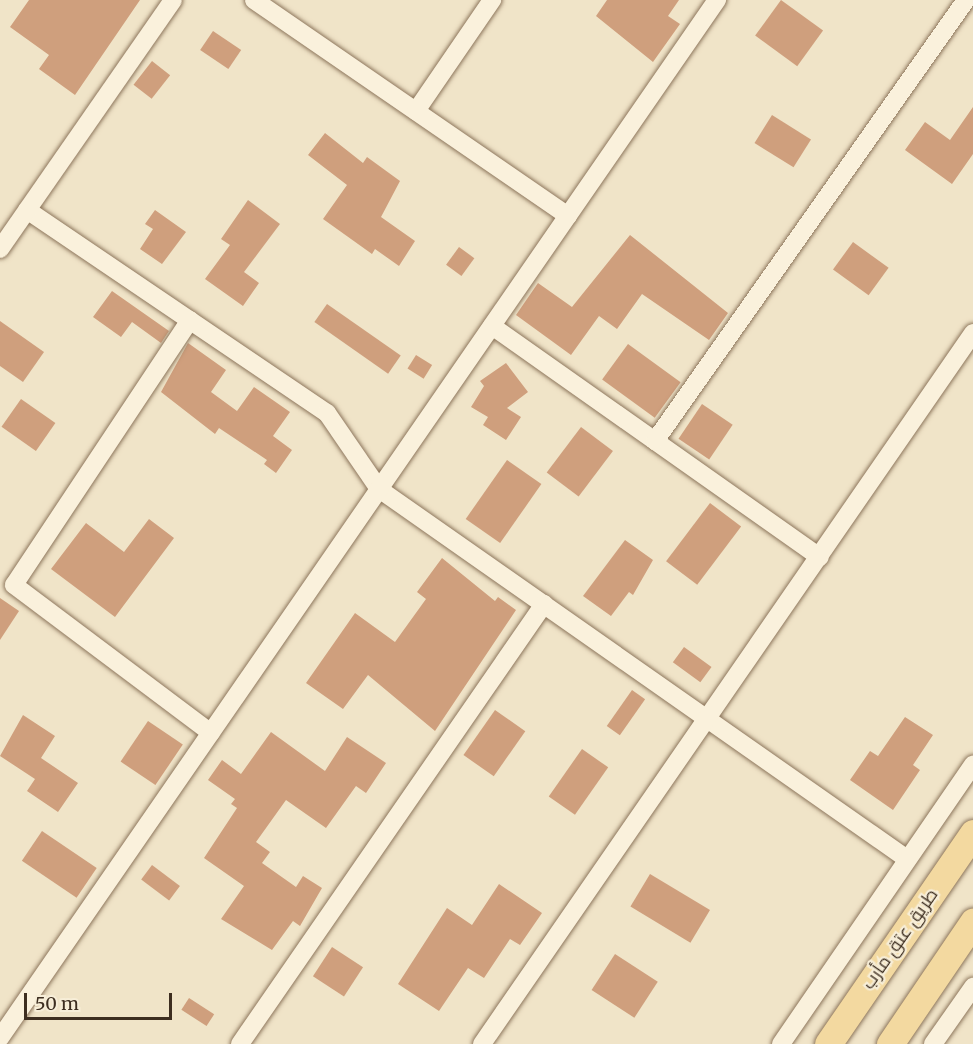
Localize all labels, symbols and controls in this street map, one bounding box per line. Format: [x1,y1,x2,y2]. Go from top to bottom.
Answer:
street label: طريق عتق مأرب [857,885,943,993]
scale bar [27,981,176,1019]
text: 50 m [35,992,79,1015]

